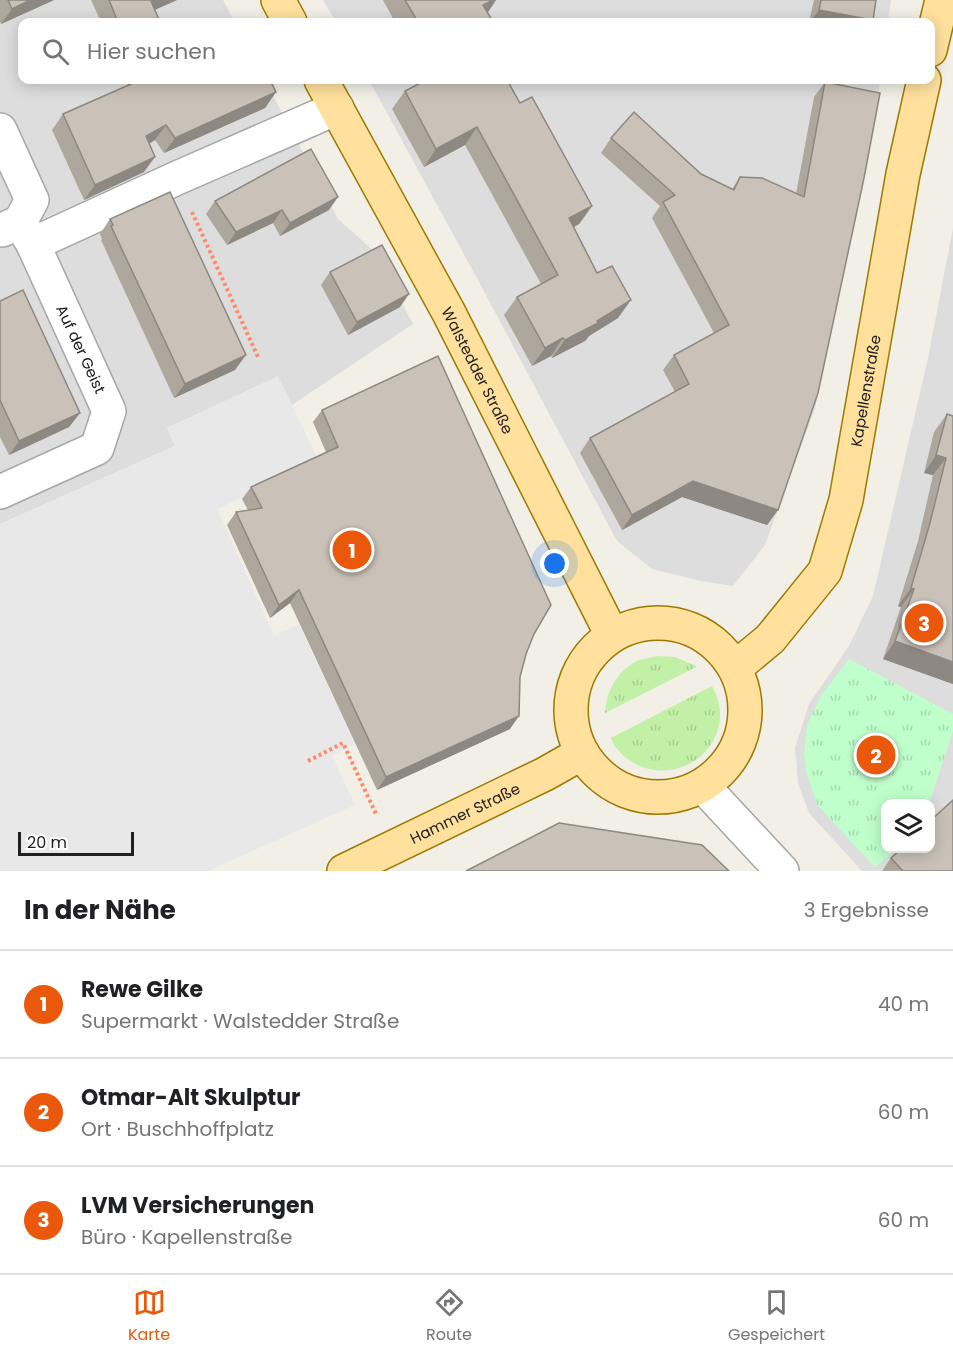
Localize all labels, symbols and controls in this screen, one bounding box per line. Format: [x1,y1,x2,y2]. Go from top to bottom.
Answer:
search box [18,18,935,84]
icon: search [39,35,72,68]
text: Hier suchen [87,36,216,67]
street label: Auf der Geist [51,301,111,397]
street label: Walstedder Straße [437,303,519,437]
street label: Kapellenstraße [845,333,885,448]
pin: 1 [332,528,372,572]
your location [540,549,569,578]
pin: 3 [904,600,944,646]
pin: 2 [856,732,896,777]
street label: Hammer Straße [406,777,523,848]
map controls [881,799,935,853]
button: layers [881,799,935,853]
scale bar [18,829,134,856]
text: 20 m [27,831,67,854]
text: In der Nähe [24,892,176,928]
text: 3 Ergebnisse [804,896,929,924]
text: Rewe Gilke [81,974,203,1005]
text: 1 [40,990,47,1018]
text: 40 m [878,990,929,1018]
text: Supermarkt · Walstedder Straße [81,1007,399,1035]
text: Otmar-Alt Skulptur [81,1082,301,1113]
text: 2 [38,1098,49,1126]
text: 60 m [878,1098,929,1126]
text: Ort · Buschhoffplatz [81,1115,274,1143]
text: LVM Versicherungen [81,1190,314,1221]
text: 3 [37,1206,50,1234]
text: 60 m [878,1206,929,1234]
text: Büro · Kapellenstraße [81,1223,292,1251]
tab: Karte [128,1286,170,1347]
tab: Route [426,1286,472,1347]
tab: Gespeichert [728,1286,825,1347]

